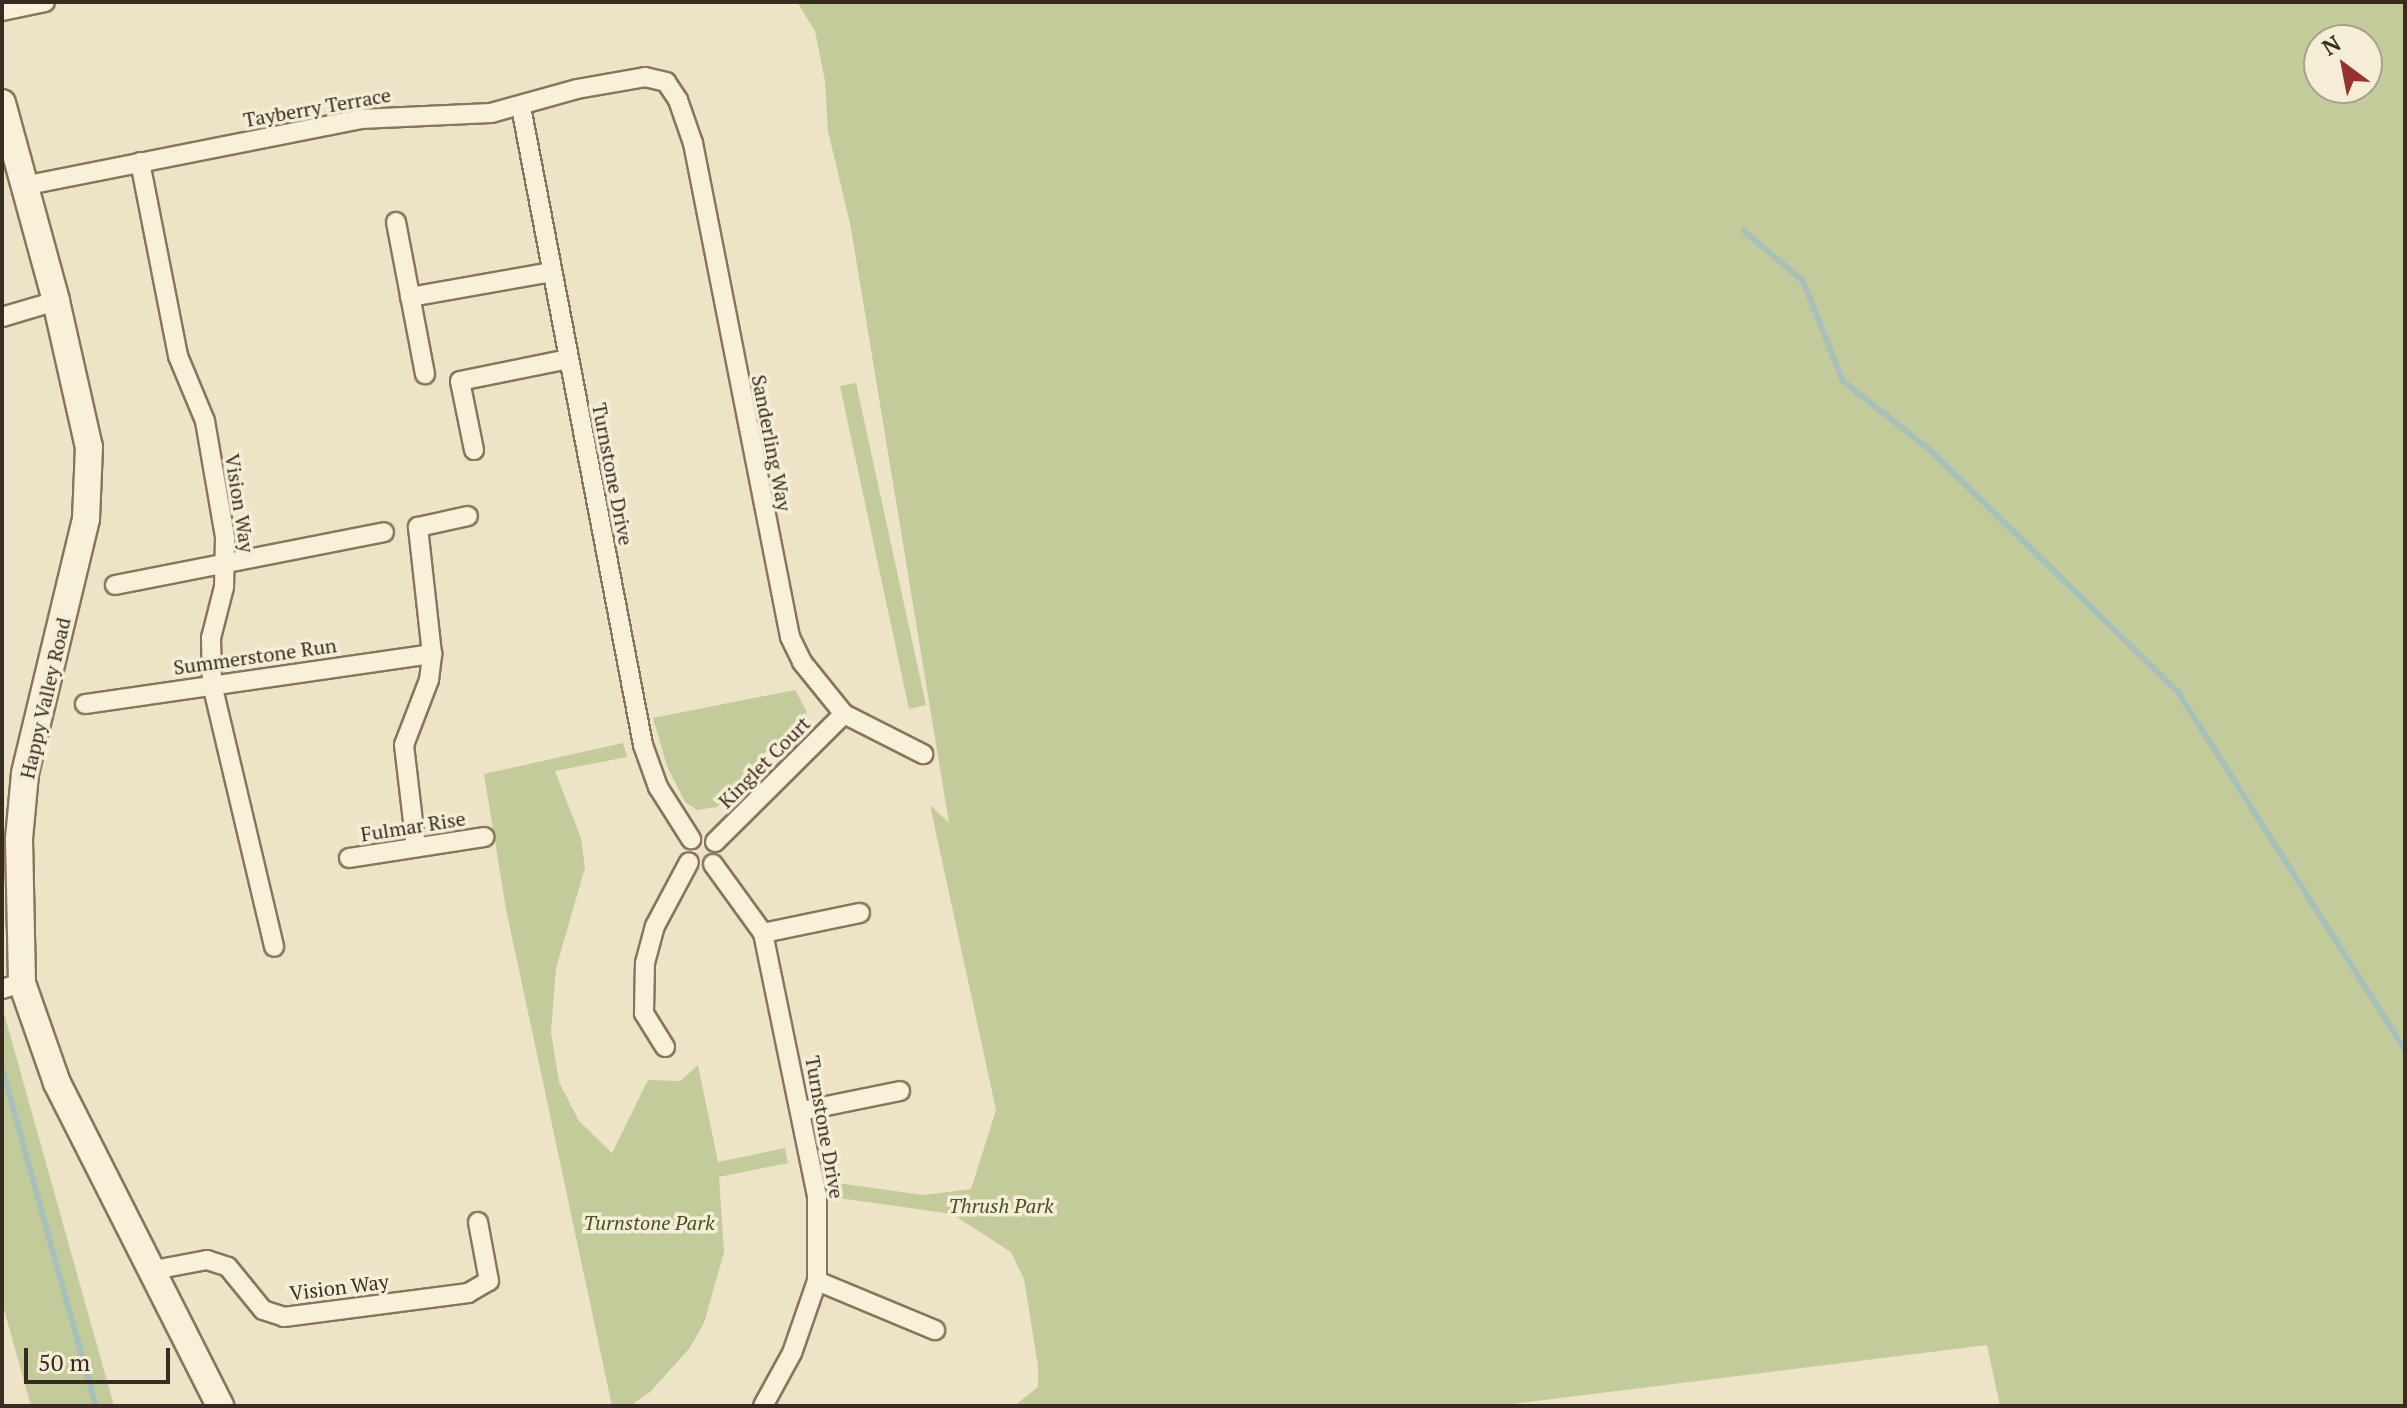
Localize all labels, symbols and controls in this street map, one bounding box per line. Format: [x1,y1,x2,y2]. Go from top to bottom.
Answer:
north arrow [2303,24,2383,104]
text: N [2316,28,2346,62]
street label: Tayberry Terrace [241,82,393,132]
street label: Sanderling Way [747,373,797,513]
street label: Turnstone Drive [587,401,639,547]
street label: Vision Way [220,452,260,554]
street label: Happy Valley Road [15,615,75,781]
street label: Summerstone Run [172,633,338,679]
street label: Kinglet Court [713,711,815,813]
street label: Fulmar Rise [359,806,467,846]
street label: Turnstone Drive [801,1054,849,1200]
park label: Thrush Park [948,1193,1054,1217]
park label: Turnstone Park [583,1210,715,1234]
street label: Vision Way [288,1269,390,1305]
scale bar [28,1332,174,1382]
text: 50 m [38,1346,90,1378]

